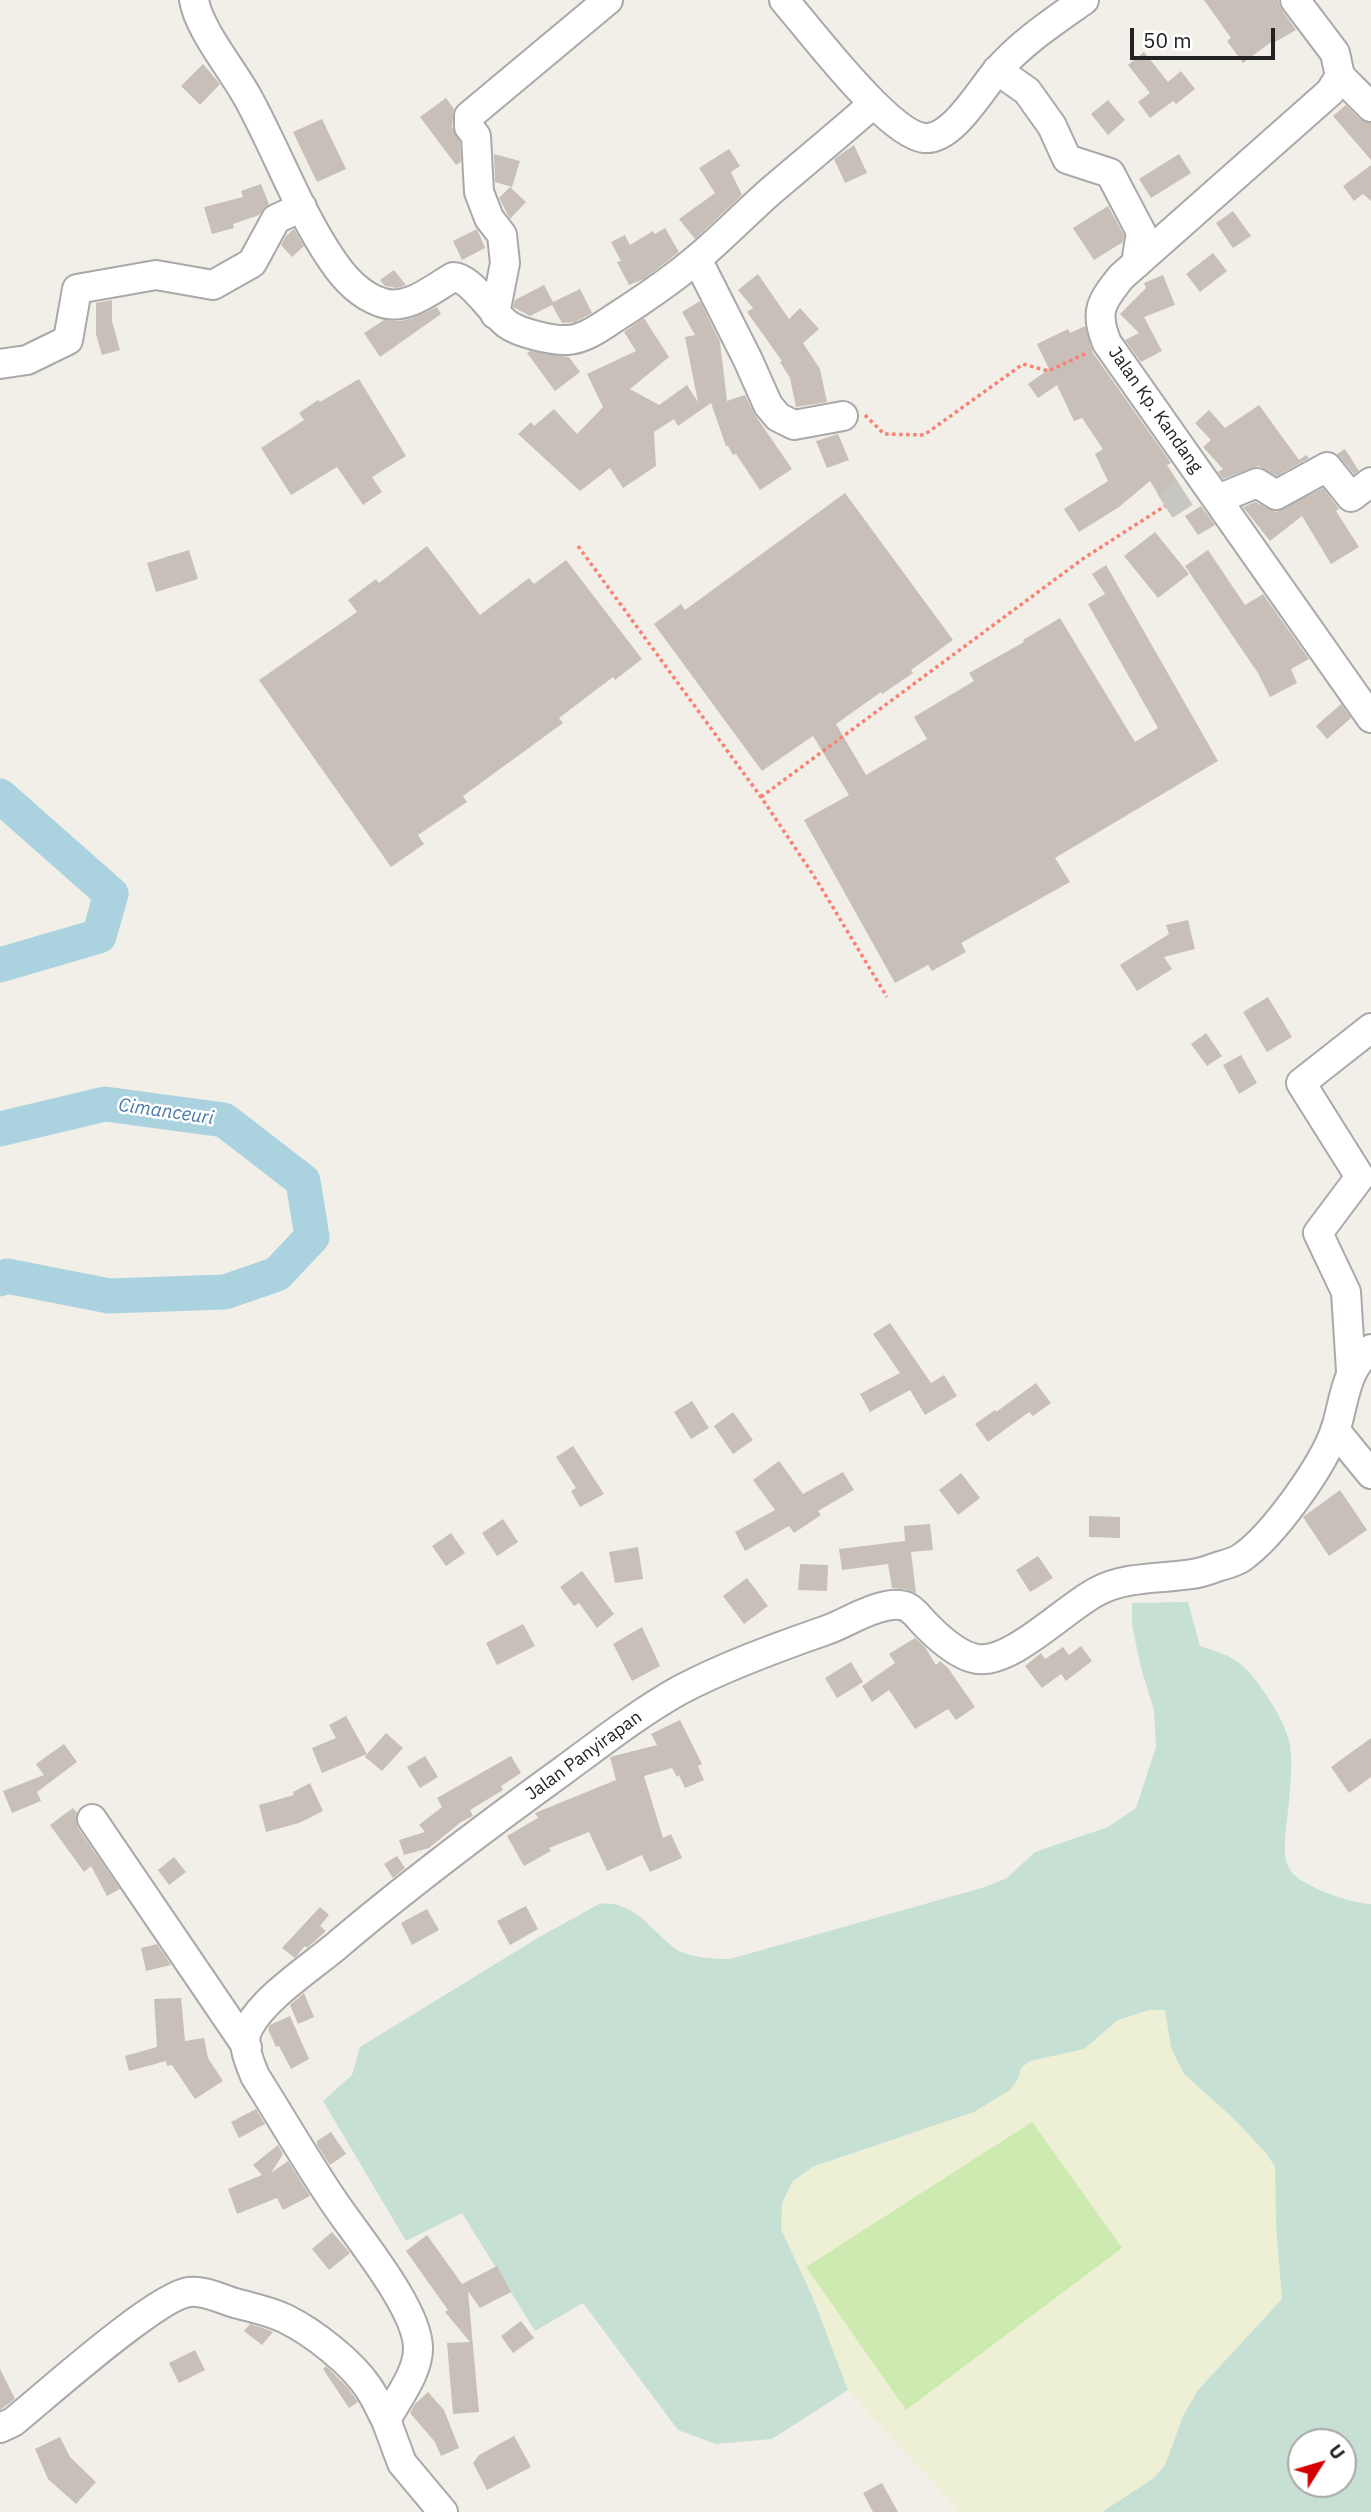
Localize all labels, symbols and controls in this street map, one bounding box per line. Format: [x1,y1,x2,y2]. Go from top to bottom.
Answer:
scale bar [1133,14,1278,58]
text: 50 m [1143,26,1192,54]
street label: Jalan Kp. Kandang [1103,343,1207,477]
water label: Cimanceuri [117,1094,215,1130]
street label: Jalan Panyirapan [522,1707,646,1805]
north arrow [1287,2428,1357,2498]
text: U [1324,2439,1351,2464]

